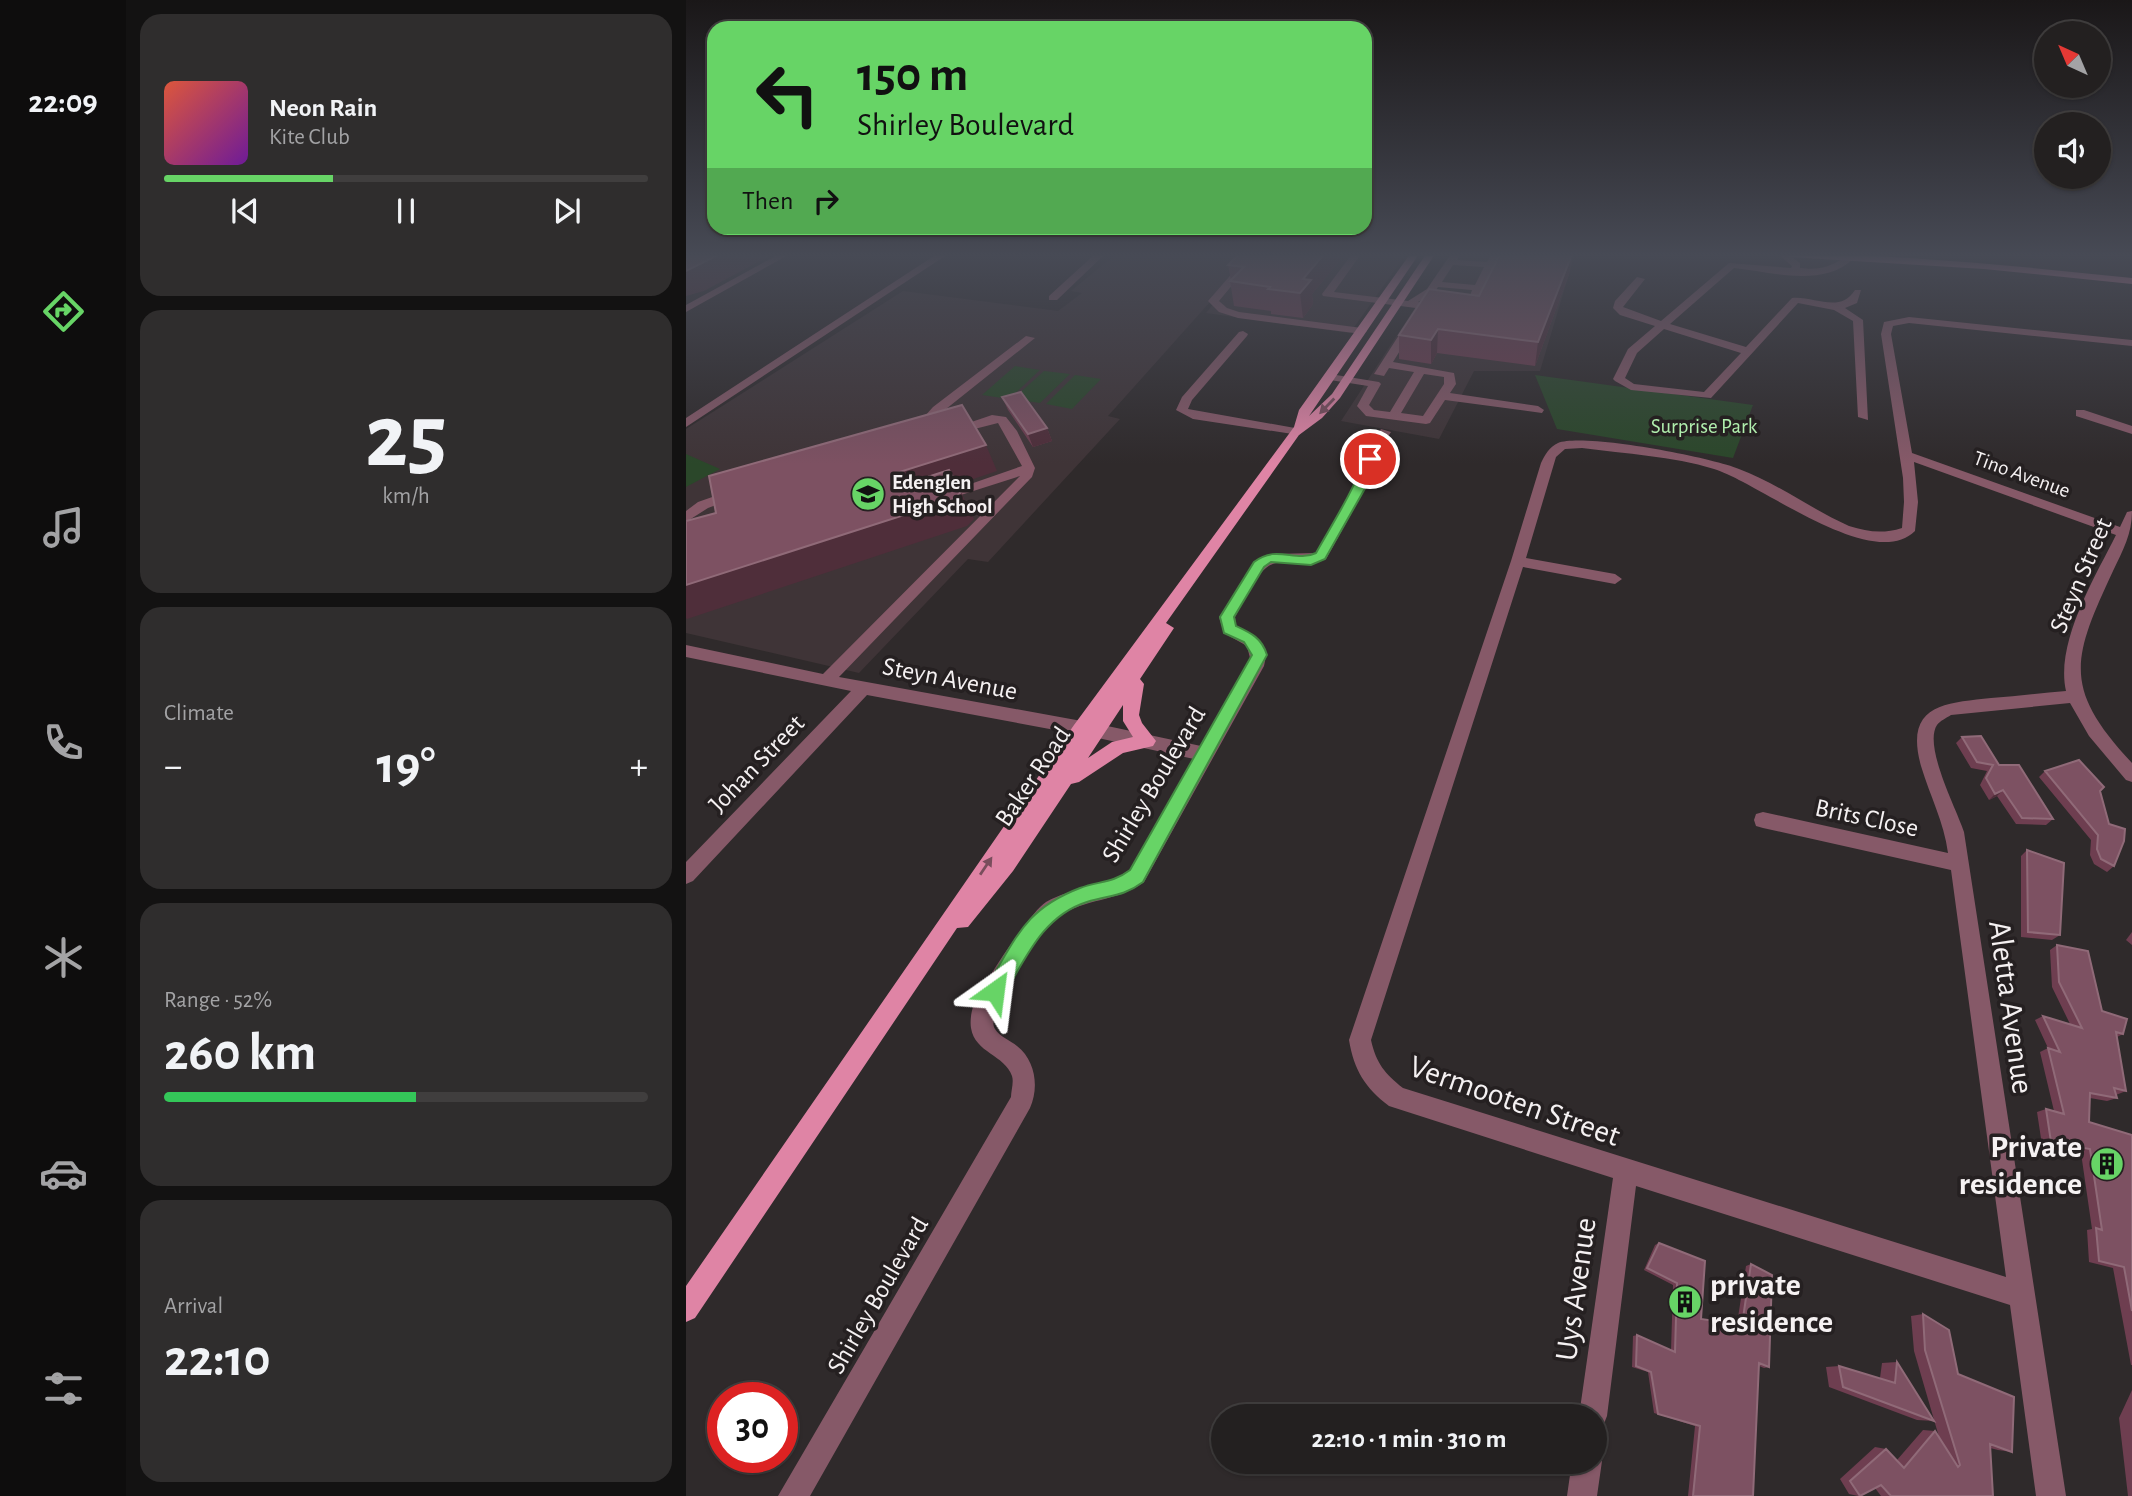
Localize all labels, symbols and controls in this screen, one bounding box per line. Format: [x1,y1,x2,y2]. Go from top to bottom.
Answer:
north arrow [2034,21,2110,98]
map controls [2034,21,2111,189]
icon: left [742,49,833,140]
text: 150 m [857,51,968,100]
text: 22:09 [28,86,98,118]
text: Neon Rain [269,95,377,121]
text: Shirley Boulevard [857,109,1074,141]
button: sound [2034,112,2111,189]
text: Kite Club [269,126,350,149]
icon: right [807,182,845,220]
text: Then [742,188,793,214]
icon: previous [226,192,264,230]
icon: pause [387,192,425,230]
icon: next [548,192,586,230]
icon: directions [39,287,88,336]
text: 25 [365,392,447,483]
one-way arrow [1319,397,1335,414]
park label: Surprise Park [1651,416,1758,437]
pin [1340,429,1400,489]
icon: arrive [1351,440,1389,478]
street label: Tino Avenue [1971,447,2073,502]
place label: Edenglen High School [892,472,993,517]
school or university icon: Edenglen High School [849,475,887,513]
text: km/h [382,485,430,508]
icon: music [39,503,88,552]
street label: Steyn Street [2045,514,2117,637]
street label: Steyn Avenue [880,653,1019,705]
text: Climate [164,702,234,725]
street label: Shirley Boulevard [1097,702,1210,867]
street label: Johan Street [704,710,809,818]
icon: phone [39,718,88,767]
street label: Baker Road [990,722,1075,831]
text: 19° [376,740,436,792]
text: − [164,748,182,786]
text: + [630,748,648,786]
street label: Brits Close [1813,794,1921,842]
one-way arrow [979,857,992,876]
street label: Aletta Avenue [1983,918,2039,1096]
icon: climate [39,933,88,982]
position arrow [958,954,1032,1028]
text: Range · 52% [164,989,272,1012]
text: 260 km [164,1027,316,1079]
street label: Vermooten Street [1405,1050,1624,1152]
place label: Private residence [1959,1131,2082,1200]
building icon: Private residence [2088,1145,2126,1183]
icon: car [39,1149,88,1198]
street label: Shirley Boulevard [823,1213,933,1378]
street label: Uys Avenue [1550,1216,1602,1363]
place label: private residence [1710,1269,1833,1338]
building icon: private residence [1666,1283,1704,1321]
text: Arrival [164,1295,223,1318]
text: 22:10 [164,1333,271,1385]
icon: filters [39,1364,88,1413]
speed limit sign: 30 [707,1382,798,1473]
text: 22:10 · 1 min · 310 m [1312,1426,1506,1452]

